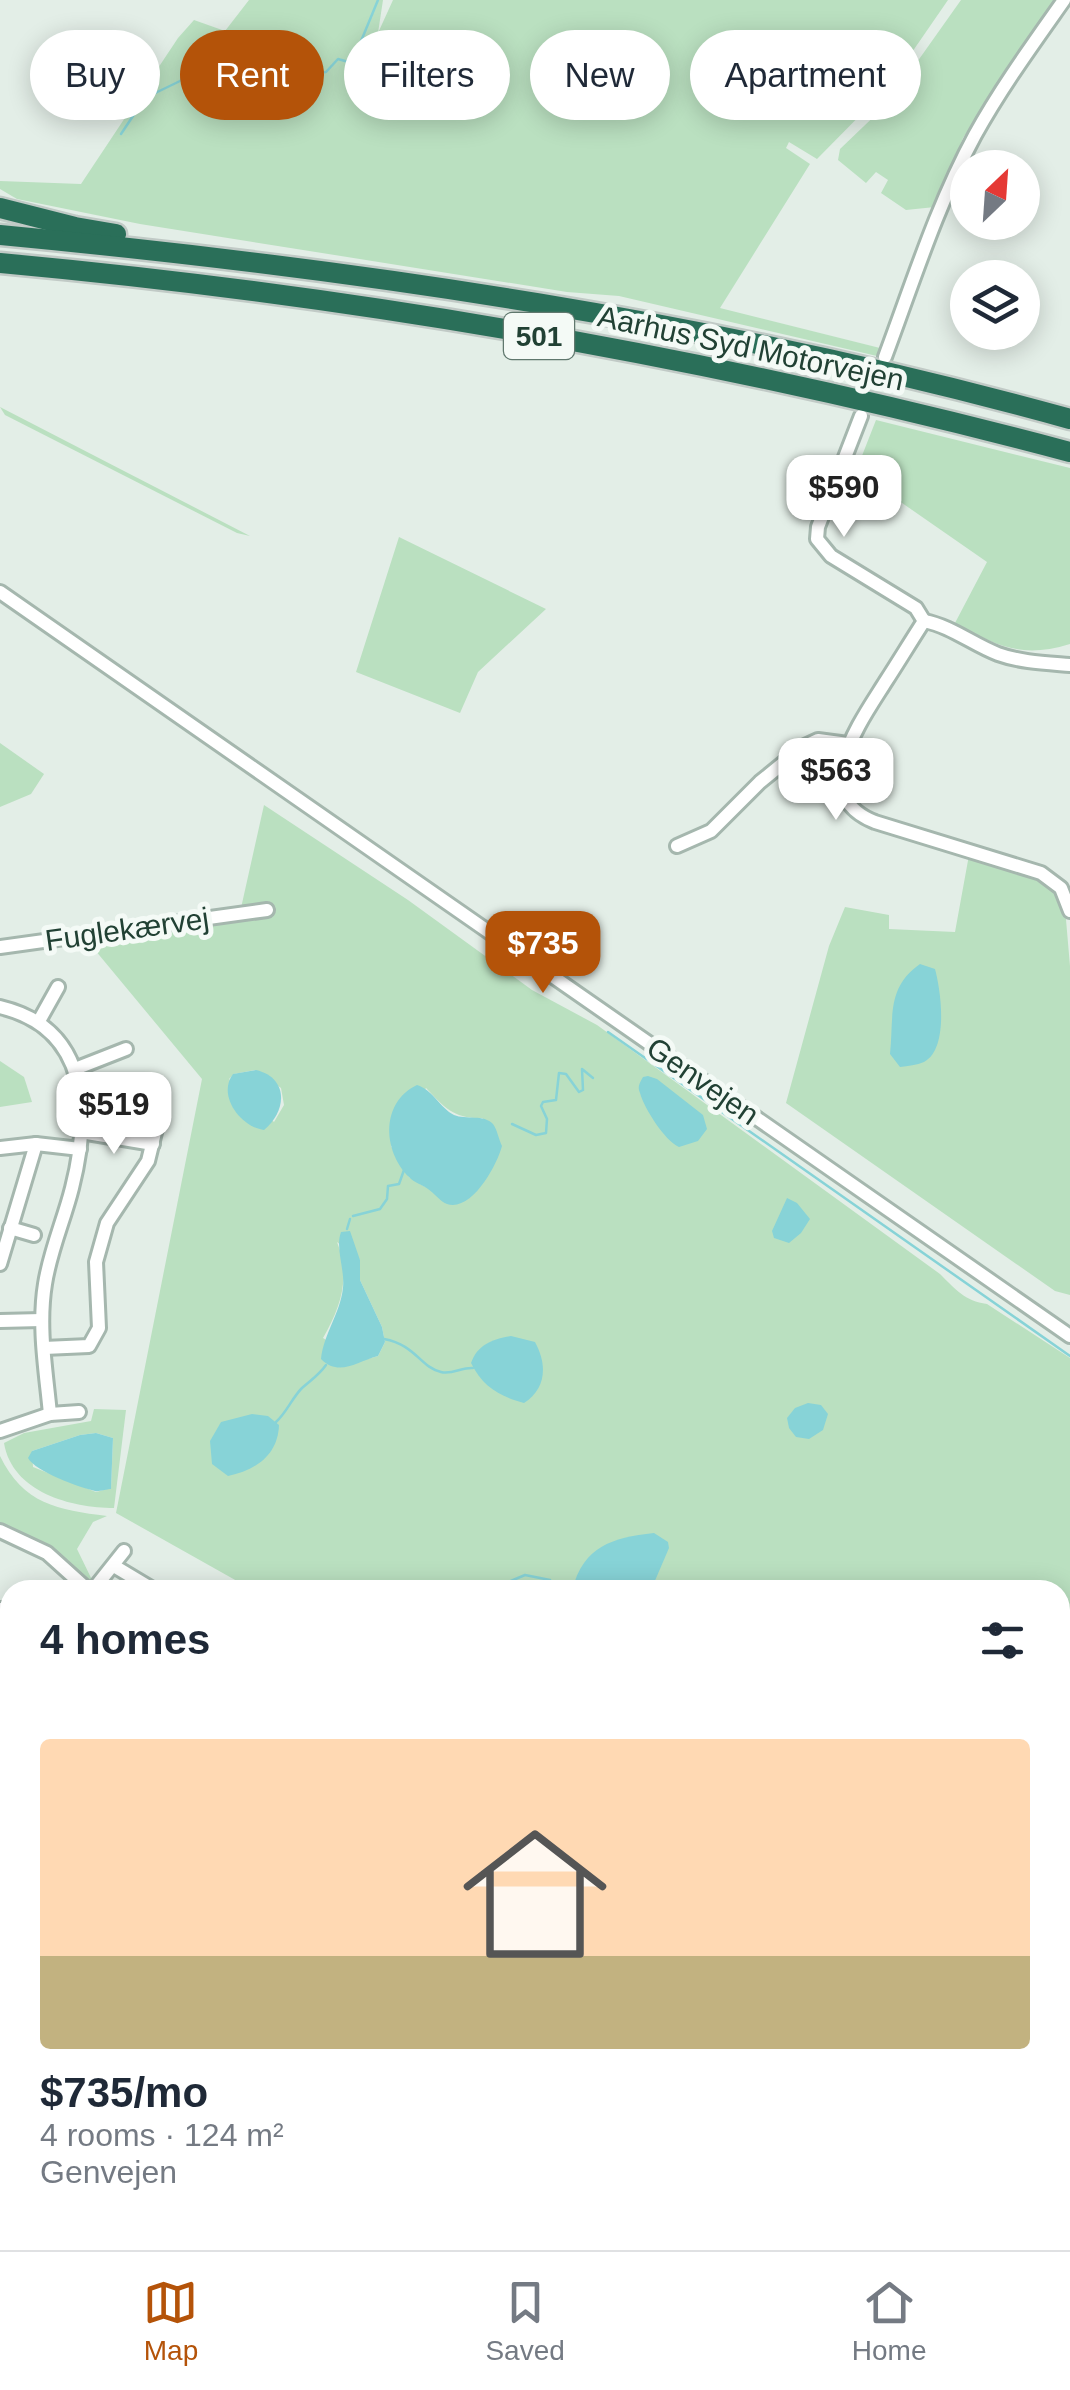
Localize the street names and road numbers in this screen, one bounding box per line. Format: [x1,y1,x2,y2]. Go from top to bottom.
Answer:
street label: Aarhus Syd Motorvejen [595,299,907,397]
road number: 501 [504,313,574,359]
street label: Fuglekærvej [43,901,211,957]
street label: Genvejen [641,1031,765,1131]

